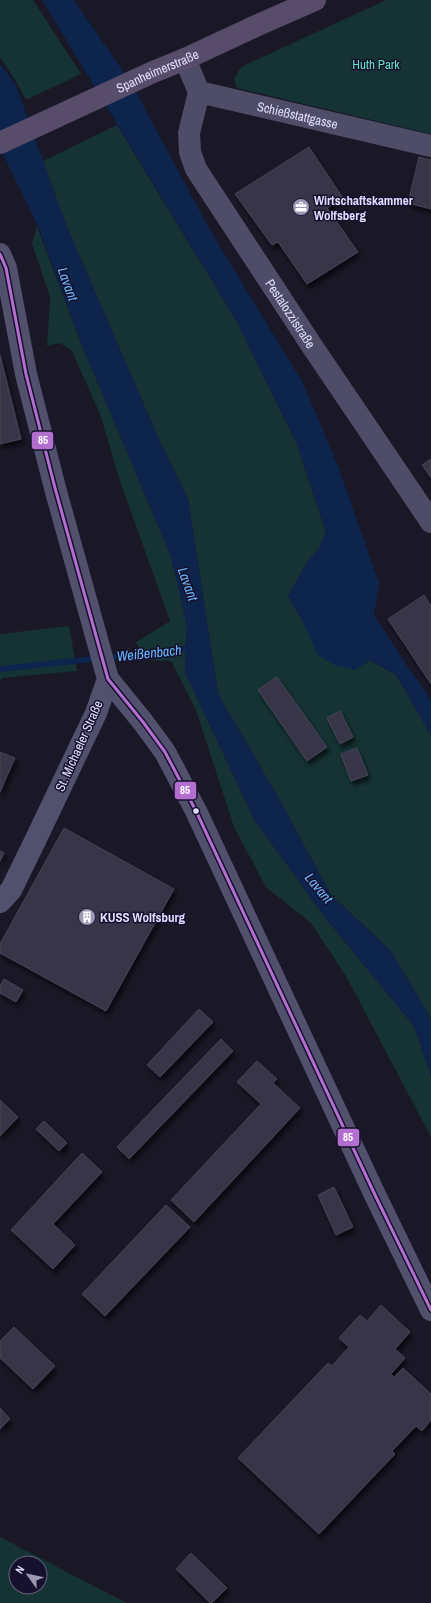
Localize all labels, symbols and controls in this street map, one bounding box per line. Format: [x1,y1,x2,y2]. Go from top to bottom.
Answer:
street label: Spanheimerstraße [113,45,201,97]
park label: Huth Park [352,56,400,73]
street label: Schießstattgasse [255,97,340,133]
place label: Wirtschaftskammer Wolfsberg [314,192,414,224]
office icon: Wirtschaftskammer Wolfsberg [291,197,311,217]
water label: Lavant [54,265,83,304]
street label: Pestalozzistraße [262,276,320,351]
line badge: 85 [31,431,54,450]
text: 85 [38,433,48,447]
water label: Lavant [174,565,203,604]
water label: Weißenbach [116,641,182,665]
street label: St. Michaeler Straße [51,698,107,794]
line badge: 85 [174,781,197,800]
text: 85 [180,783,190,797]
unlabelled marker [191,806,201,816]
water label: Lavant [301,869,337,908]
building icon: KUSS Wolfsburg [77,907,97,927]
place label: KUSS Wolfsburg [100,909,186,926]
line badge: 85 [337,1128,360,1147]
text: 85 [343,1130,353,1144]
north arrow [8,1555,48,1595]
text: N [12,1563,27,1576]

